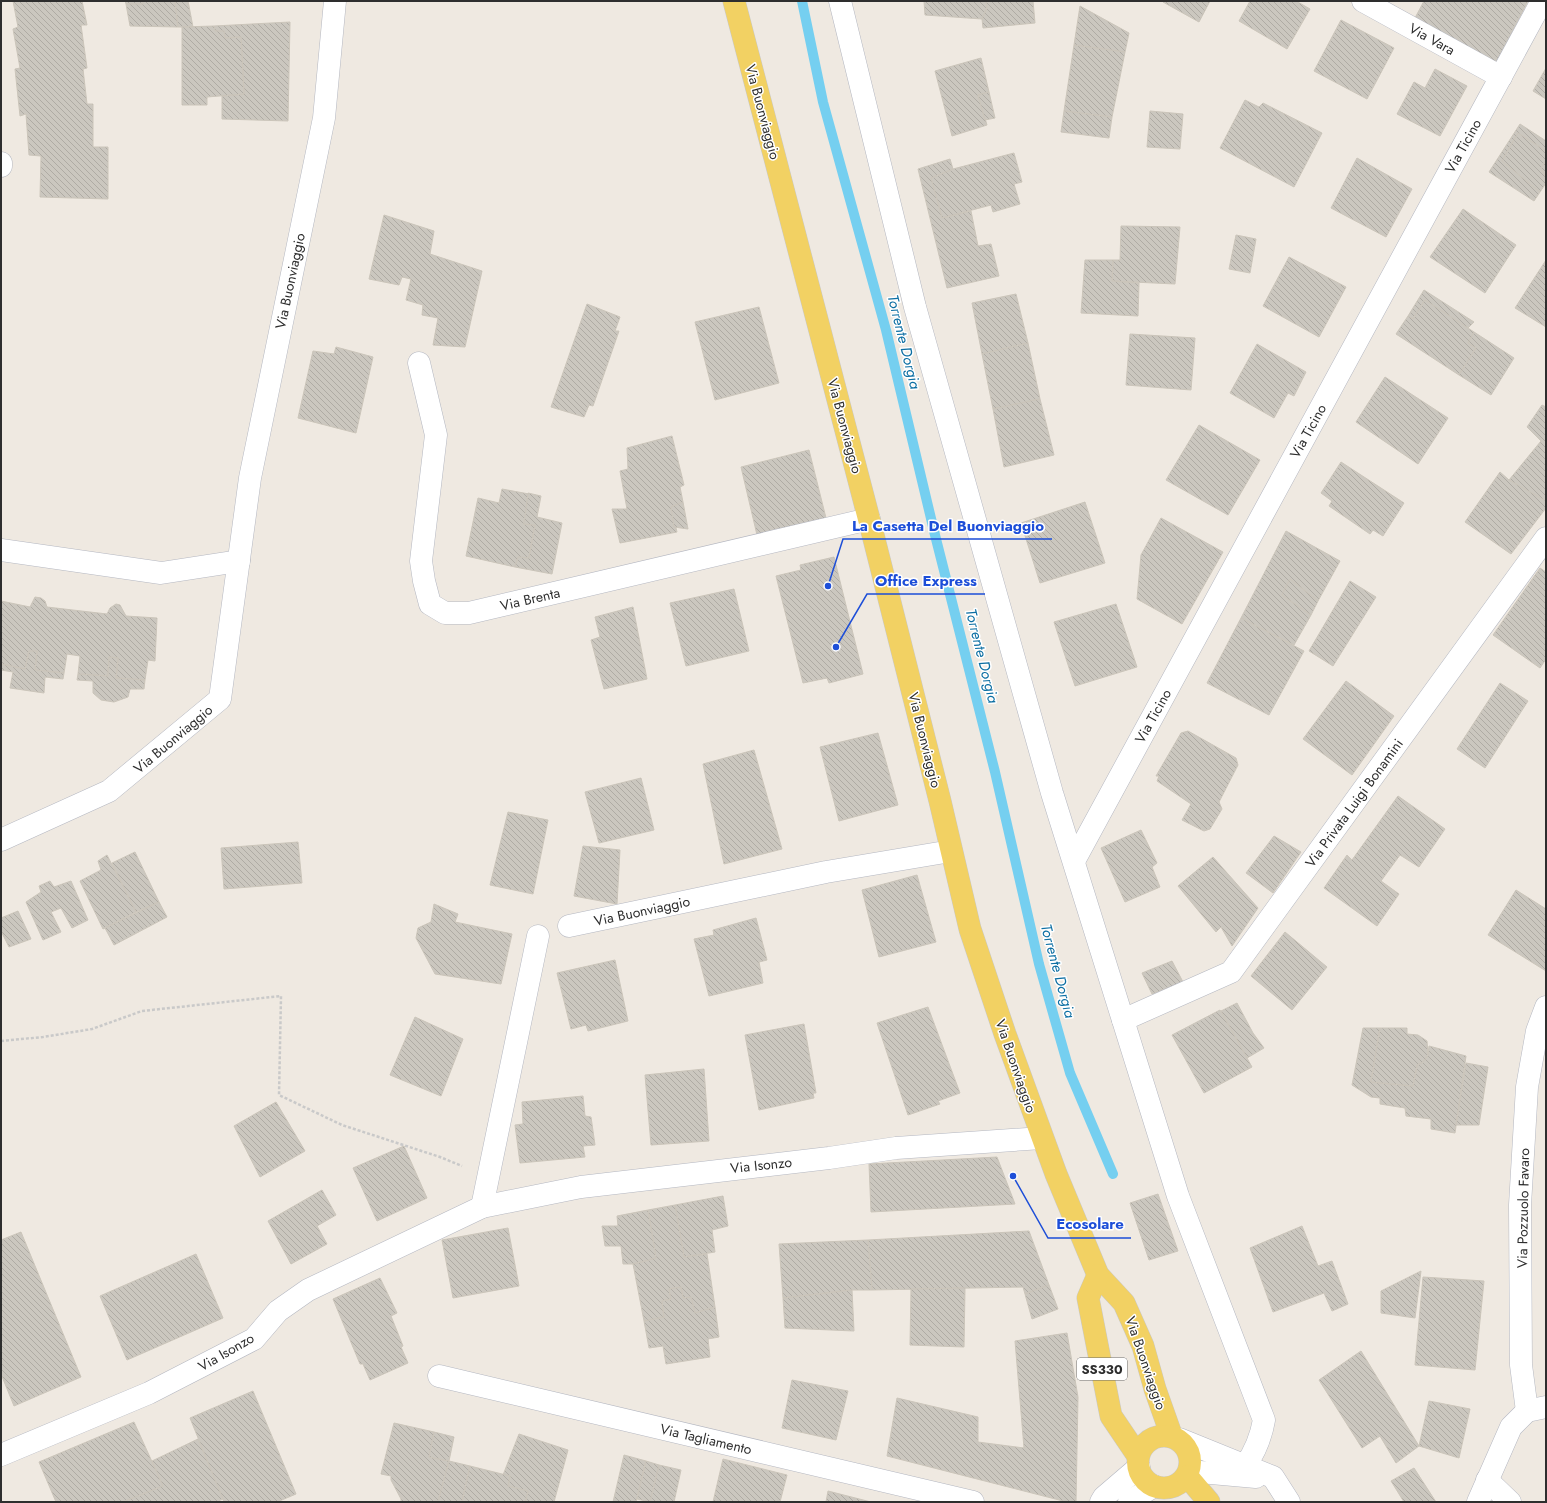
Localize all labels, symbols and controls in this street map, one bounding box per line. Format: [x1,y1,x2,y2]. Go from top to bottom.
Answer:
street label: Via Vara [1405,18,1459,60]
street label: Via Buonviaggio [741,62,785,162]
street label: Via Ticino [1440,115,1486,177]
street label: Via Buonviaggio [270,231,310,331]
water label: Torrente Dorgia [882,292,927,392]
street label: Via Buonviaggio [823,376,867,476]
street label: Via Ticino [1285,400,1331,462]
callout: La Casetta Del Buonviaggio [843,512,1052,539]
text: La Casetta Del Buonviaggio [852,515,1044,537]
callout: Office Express [867,567,985,594]
text: Office Express [875,570,977,592]
street label: Via Brenta [498,582,562,616]
water label: Torrente Dorgia [960,606,1005,706]
street label: Via Ticino [1130,685,1176,747]
street label: Via Buonviaggio [903,690,947,790]
street label: Via Buonviaggio [129,700,217,778]
street label: Via Privata Luigi Bonamini [1300,735,1408,871]
street label: Via Buonviaggio [592,891,692,931]
water label: Torrente Dorgia [1035,921,1081,1021]
street label: Via Buonviaggio [991,1017,1041,1116]
street label: Via Pozzuolo Favaro [1512,1147,1534,1268]
street label: Via Isonzo [729,1152,793,1178]
callout: Ecosolare [1048,1211,1131,1238]
text: Ecosolare [1056,1213,1124,1235]
street label: Via Buonviaggio [1121,1314,1171,1413]
street label: Via Isonzo [194,1328,258,1376]
road number: SS330 [1077,1358,1127,1380]
street label: Via Tagliamento [658,1419,754,1459]

